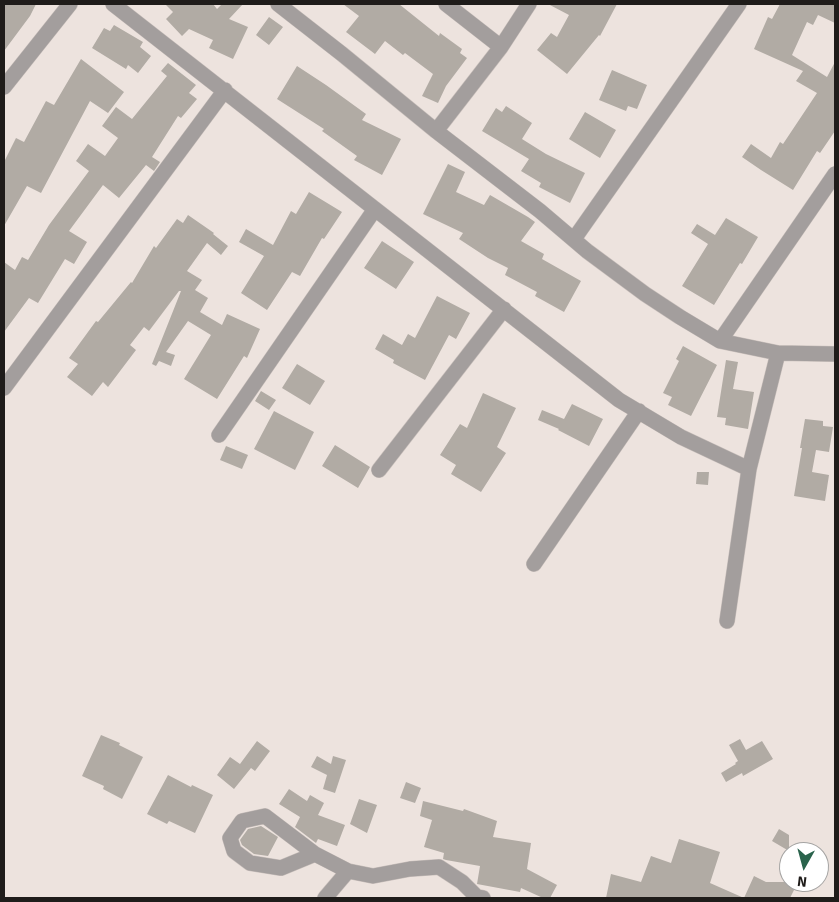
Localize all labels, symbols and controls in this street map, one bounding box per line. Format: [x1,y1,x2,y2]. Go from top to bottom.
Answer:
north arrow [779,842,829,892]
text: N [796,872,808,890]

